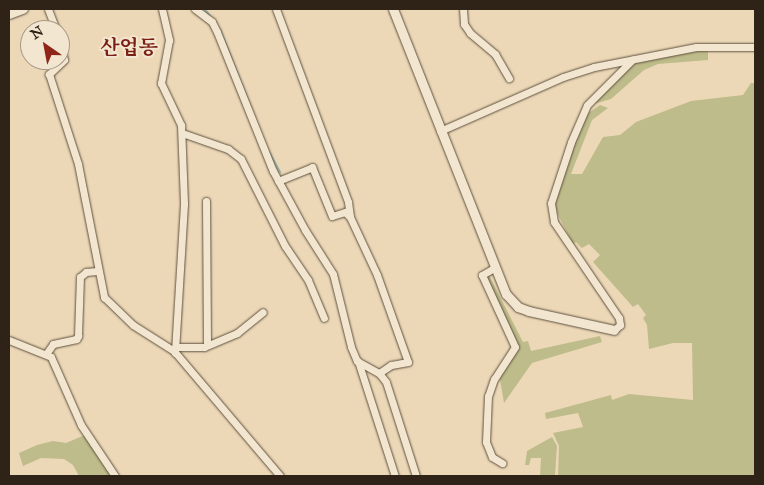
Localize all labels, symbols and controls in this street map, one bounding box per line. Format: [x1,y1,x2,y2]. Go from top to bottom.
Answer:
north arrow [20,20,70,70]
text: N [27,22,47,43]
district label: 산업동 [100,35,158,59]

